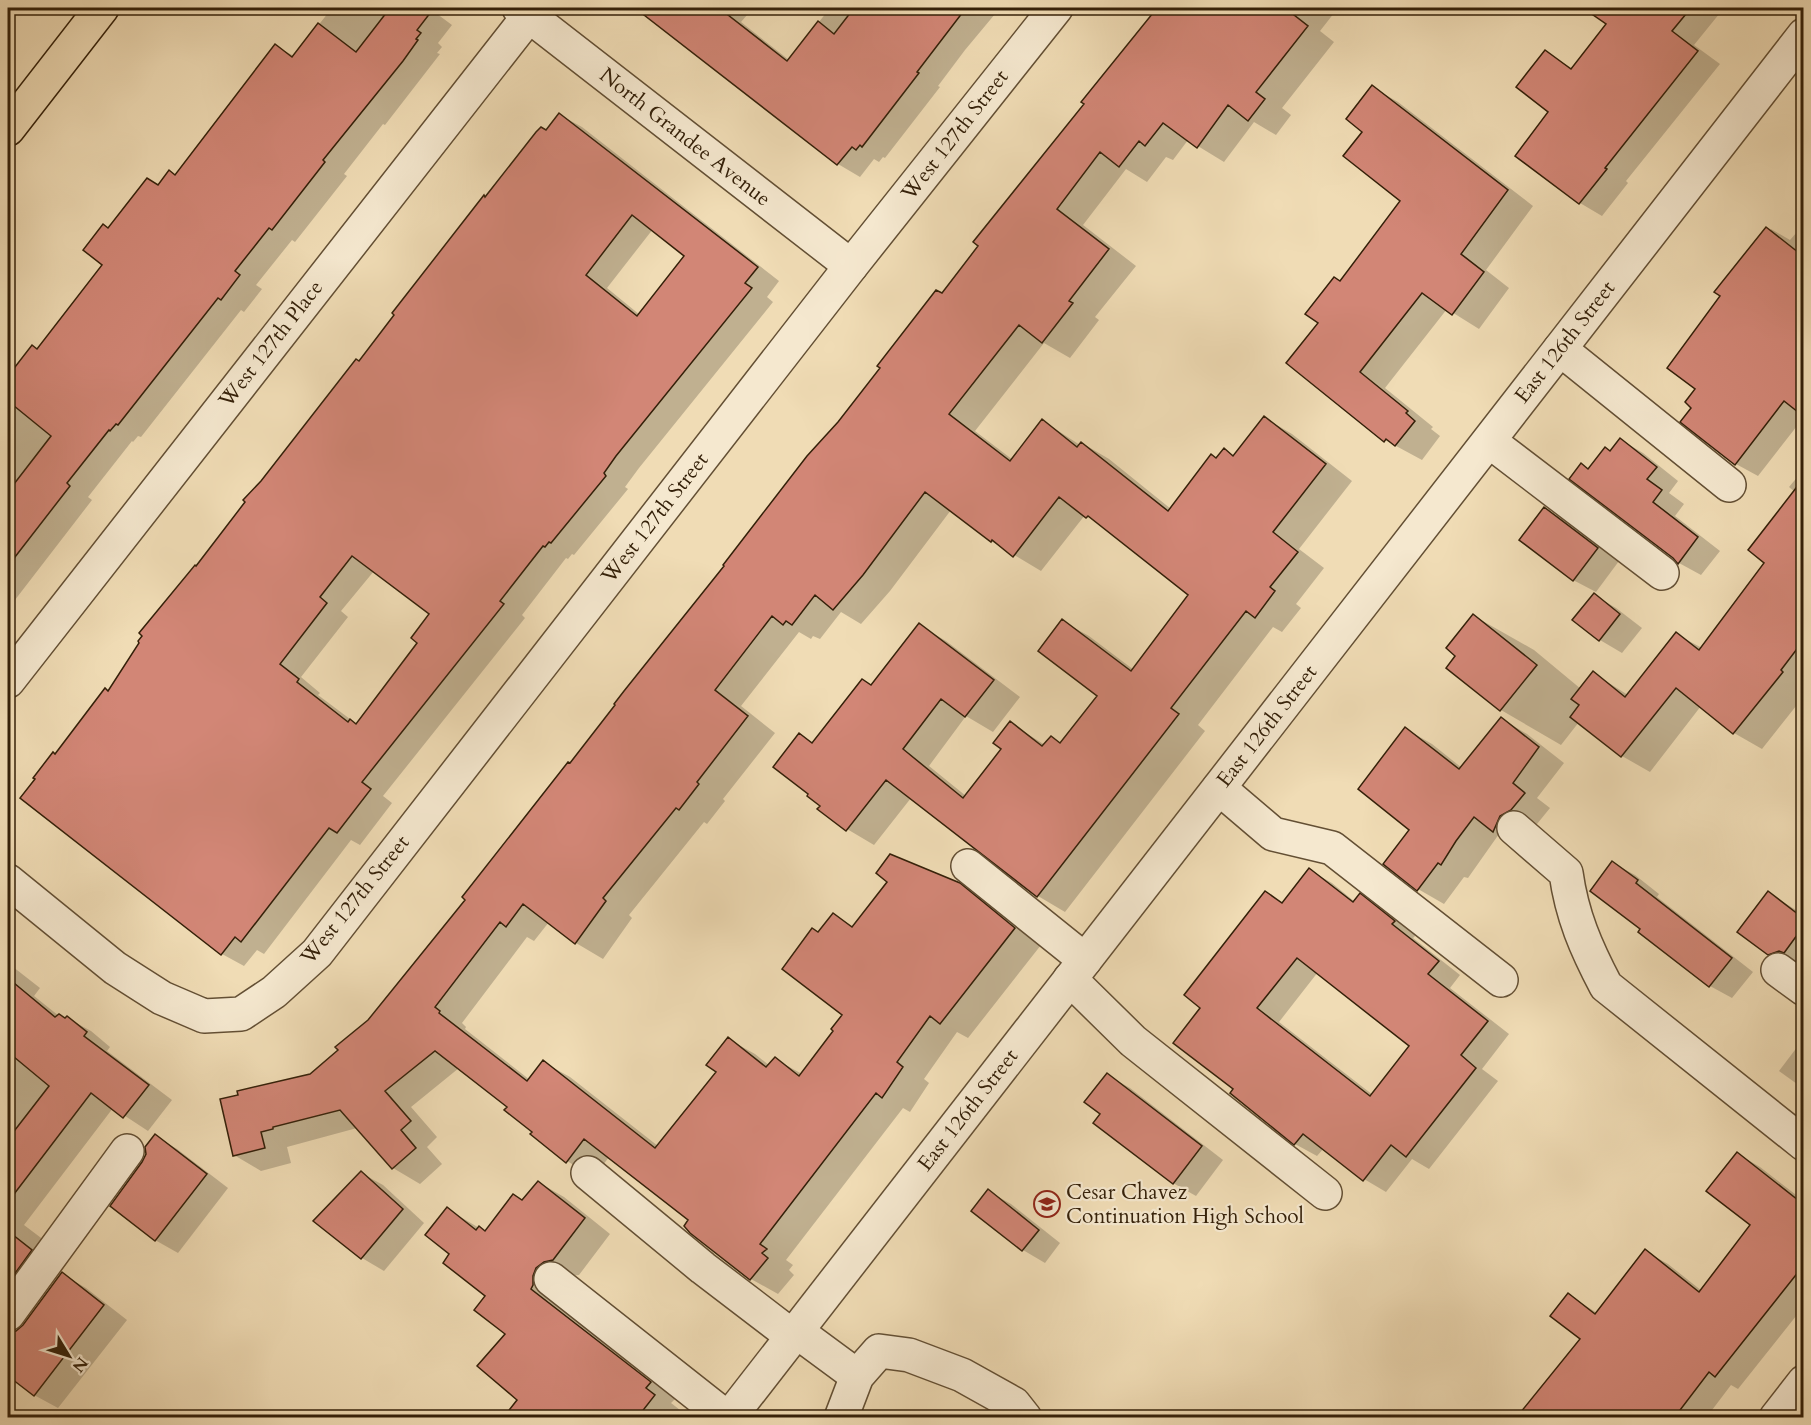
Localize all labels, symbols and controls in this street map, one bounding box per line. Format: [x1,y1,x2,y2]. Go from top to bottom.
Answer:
street label: North Grandee Avenue [593,61,777,213]
street label: West 127th Street [894,63,1015,207]
street label: West 127th Place [212,274,330,414]
street label: East 126th Street [1508,275,1622,409]
street label: West 127th Street [594,446,715,590]
street label: East 126th Street [1210,659,1324,793]
street label: West 127th Street [293,829,416,972]
street label: East 126th Street [911,1043,1025,1177]
place label: Cesar Chavez Continuation High School [1066,1178,1304,1231]
school or university icon: Cesar Chavez Continuation High School [1032,1189,1062,1219]
north arrow [39,1326,99,1386]
text: N [67,1352,93,1377]

